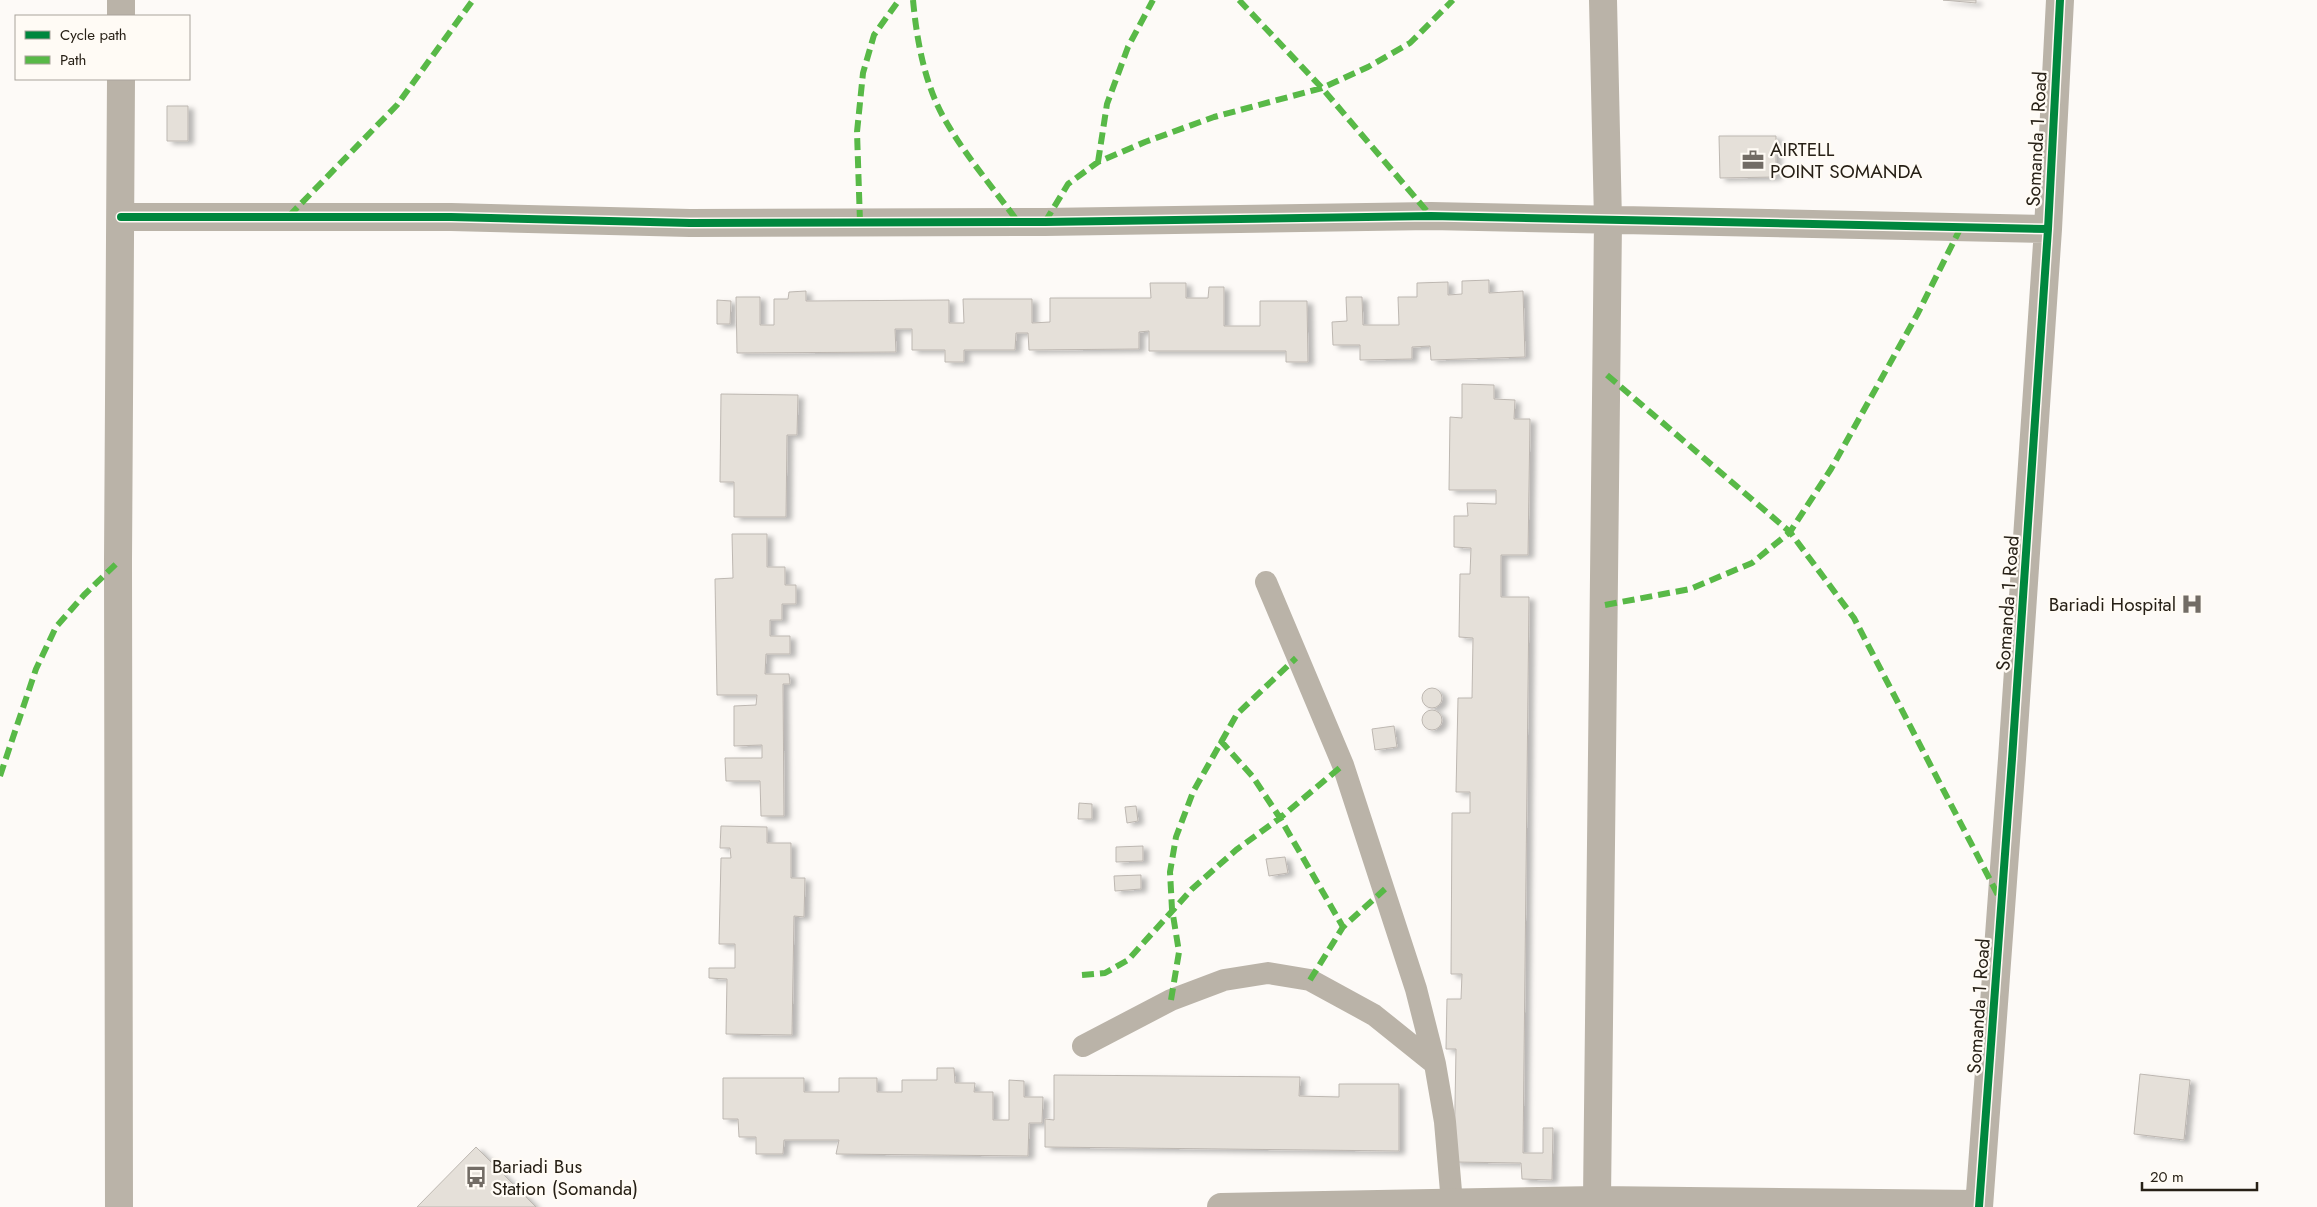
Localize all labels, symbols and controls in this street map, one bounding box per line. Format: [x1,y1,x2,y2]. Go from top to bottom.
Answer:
legend [15,15,190,80]
text: Cycle path [60,24,127,46]
text: Path [60,49,86,71]
street label: Somanda 1 Road [2019,71,2054,207]
place label: AIRTELL POINT SOMANDA [1770,136,1923,185]
office icon: AIRTELL POINT SOMANDA [1740,147,1766,173]
street label: Somanda 1 Road [1989,534,2026,672]
place label: Bariadi Hospital [2049,591,2176,618]
hospital icon: Bariadi Hospital [2179,591,2205,617]
street label: Somanda 1 Road [1960,937,1997,1075]
place label: Bariadi Bus Station (Somanda) [492,1153,638,1202]
scale bar [2142,1160,2257,1192]
bus stop icon: Bariadi Bus Station (Somanda) [463,1164,489,1190]
text: 20 m [2150,1166,2184,1188]

